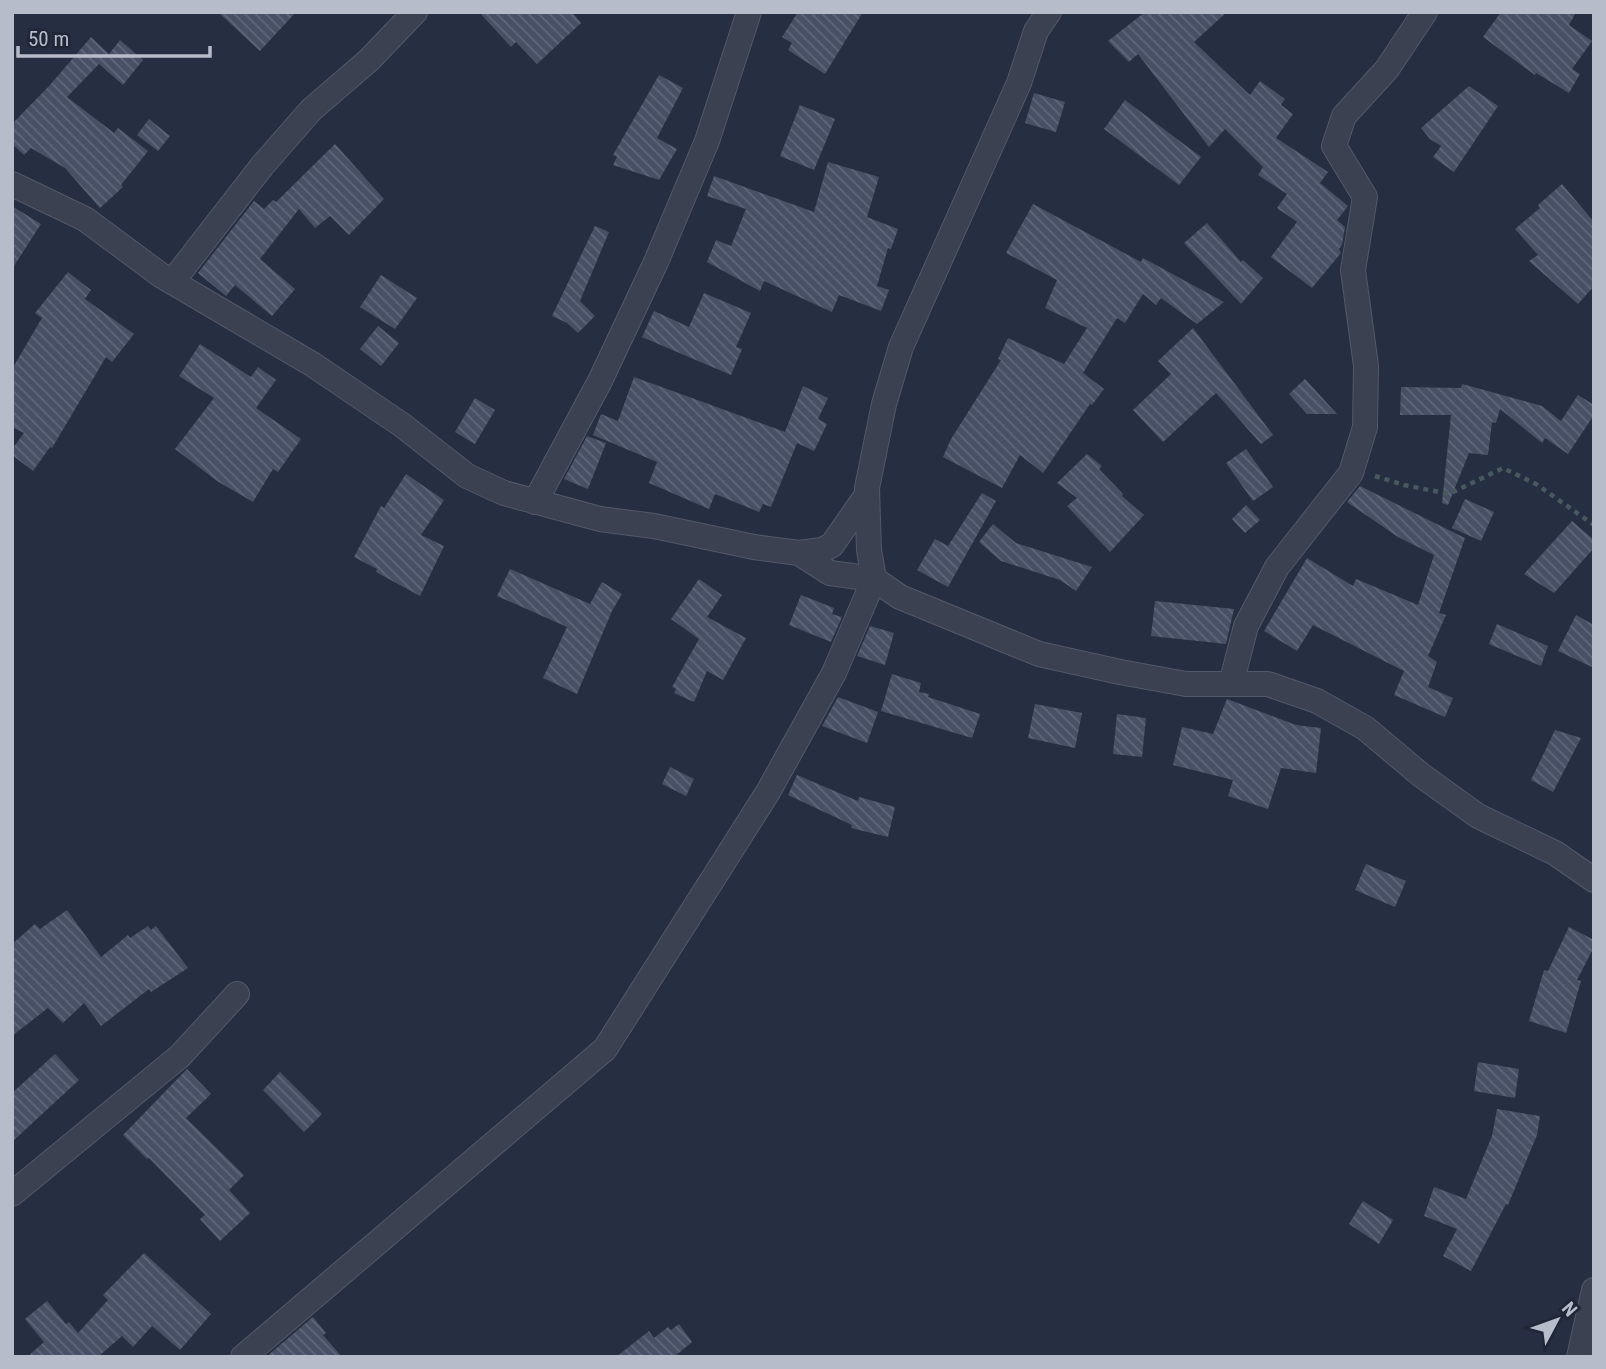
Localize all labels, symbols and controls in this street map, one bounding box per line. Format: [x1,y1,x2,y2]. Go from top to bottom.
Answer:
scale bar [18,14,210,58]
text: 50 m [28,27,69,51]
north arrow [1522,1285,1592,1355]
text: N [1557,1297,1582,1321]

